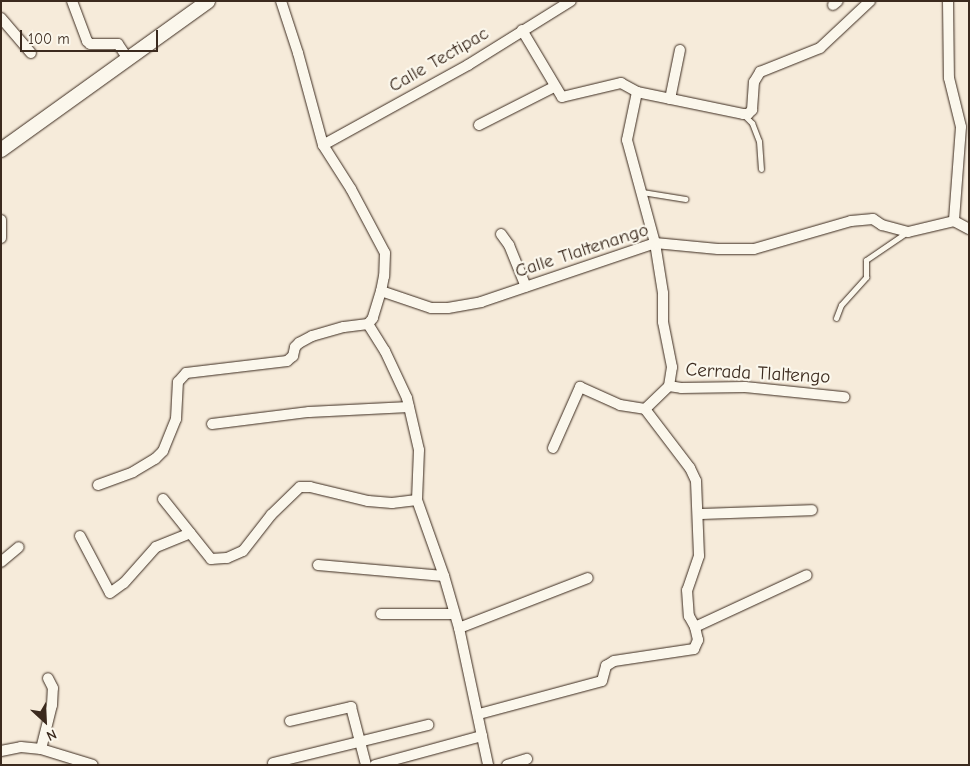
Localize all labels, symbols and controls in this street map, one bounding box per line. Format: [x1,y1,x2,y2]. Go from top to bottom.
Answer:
scale bar [22,20,160,52]
street label: Calle Tectipac [385,22,493,98]
text: 100 m [28,30,70,48]
street label: Calle Tlaltenango [512,219,652,283]
street label: Cerrada Tlaltengo [685,359,831,389]
north arrow [20,696,70,746]
text: N [44,725,59,745]

